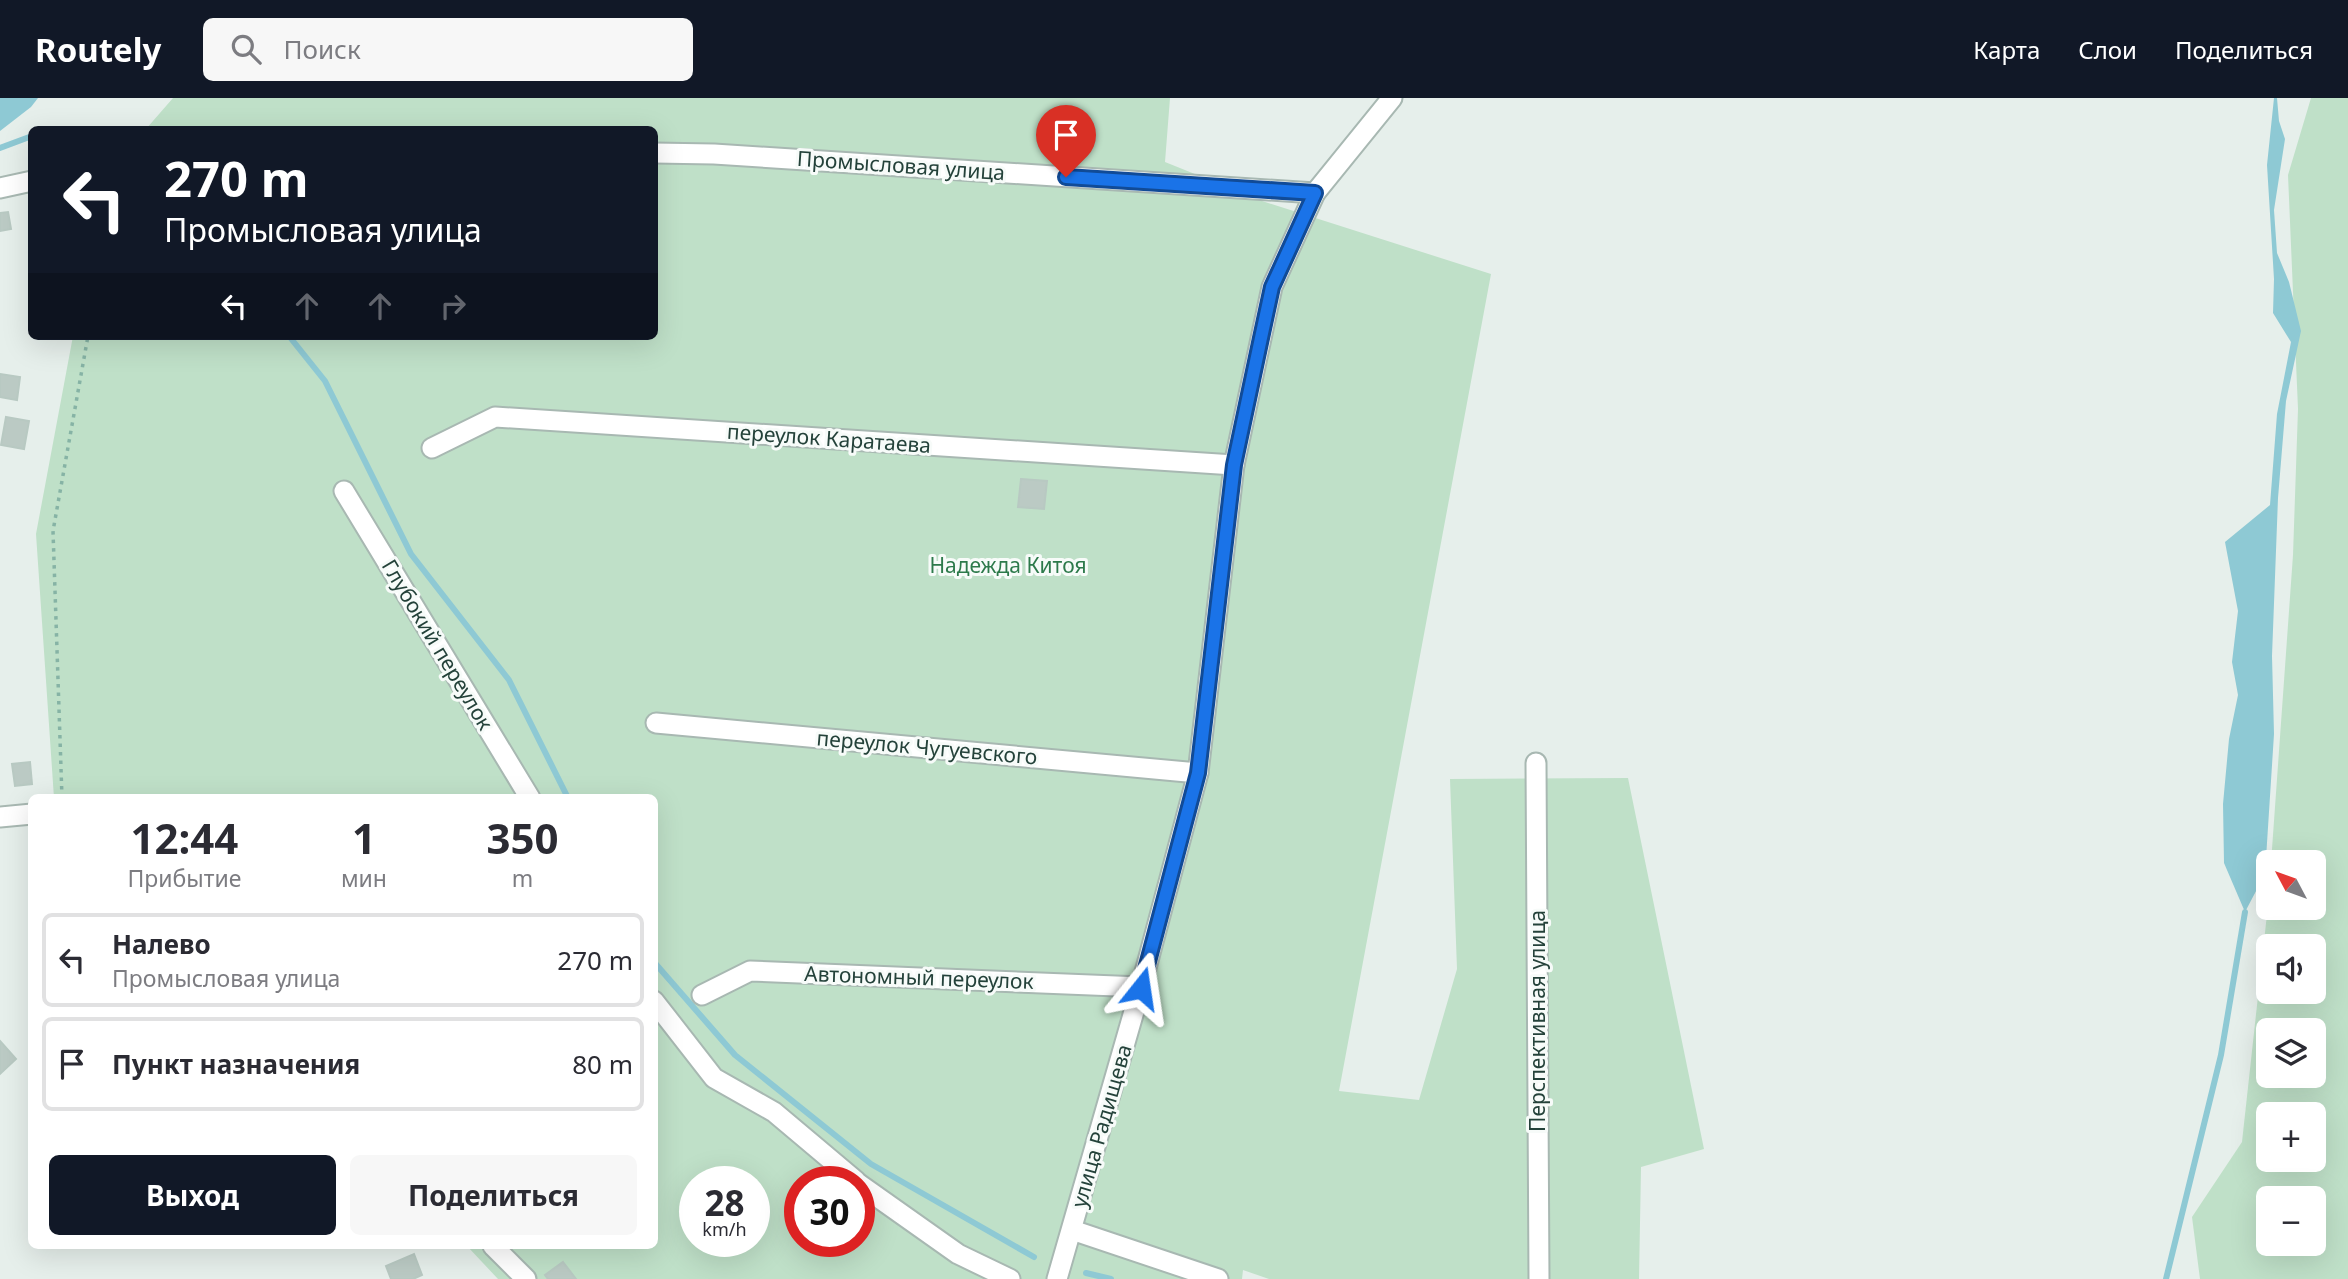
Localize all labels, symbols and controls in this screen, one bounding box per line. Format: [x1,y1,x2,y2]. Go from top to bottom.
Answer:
search box [203,18,693,81]
text: Routely [35,27,161,72]
icon: search [227,30,265,68]
text: Поиск [283,31,361,67]
text: Карта [1973,33,2040,66]
text: Слои [2078,33,2137,66]
text: Поделиться [2175,33,2313,66]
pin [1036,105,1096,177]
icon: arrive [1047,116,1085,154]
street label: Промысловая улица [796,144,1006,186]
text: 270 m [164,145,309,211]
icon: left [49,154,140,245]
text: Промысловая улица [164,208,482,251]
icon: left [215,287,253,325]
icon: ahead [288,287,326,325]
icon: ahead [361,287,399,325]
icon: right [434,287,472,325]
street label: переулок Каратаева [726,417,932,459]
park label: Надежда Китоя [929,551,1087,579]
street label: Глубокий переулок [376,554,500,735]
street label: переулок Чугуевского [815,723,1039,771]
text: 12:44 [131,809,238,866]
text: 1 [352,809,376,866]
text: 350 [486,809,559,866]
north arrow [2256,850,2326,920]
map controls [2256,850,2326,1256]
text: Прибытие [127,862,241,894]
text: мин [341,862,387,894]
text: m [512,862,533,894]
street label: Перспективная улица [1523,910,1551,1132]
text: Налево [112,926,211,962]
button: sound [2256,934,2326,1004]
icon: left [53,941,91,979]
text: 270 m [557,942,633,978]
position arrow [1104,951,1178,1025]
street label: Автономный переулок [804,959,1034,995]
text: Промысловая улица [112,962,340,994]
button: layers [2256,1018,2326,1088]
street label: улица Радищева [1064,1041,1138,1211]
icon: arrive [53,1045,91,1083]
text: Пункт назначения [112,1046,360,1082]
text: 80 m [572,1046,633,1082]
button: + [2256,1102,2326,1172]
button: Выход [49,1155,336,1235]
button: Поделиться [350,1155,637,1235]
speed limit sign: 30 [784,1166,875,1257]
text: 28 [704,1179,745,1226]
button: − [2256,1186,2326,1256]
text: km/h [702,1217,747,1241]

